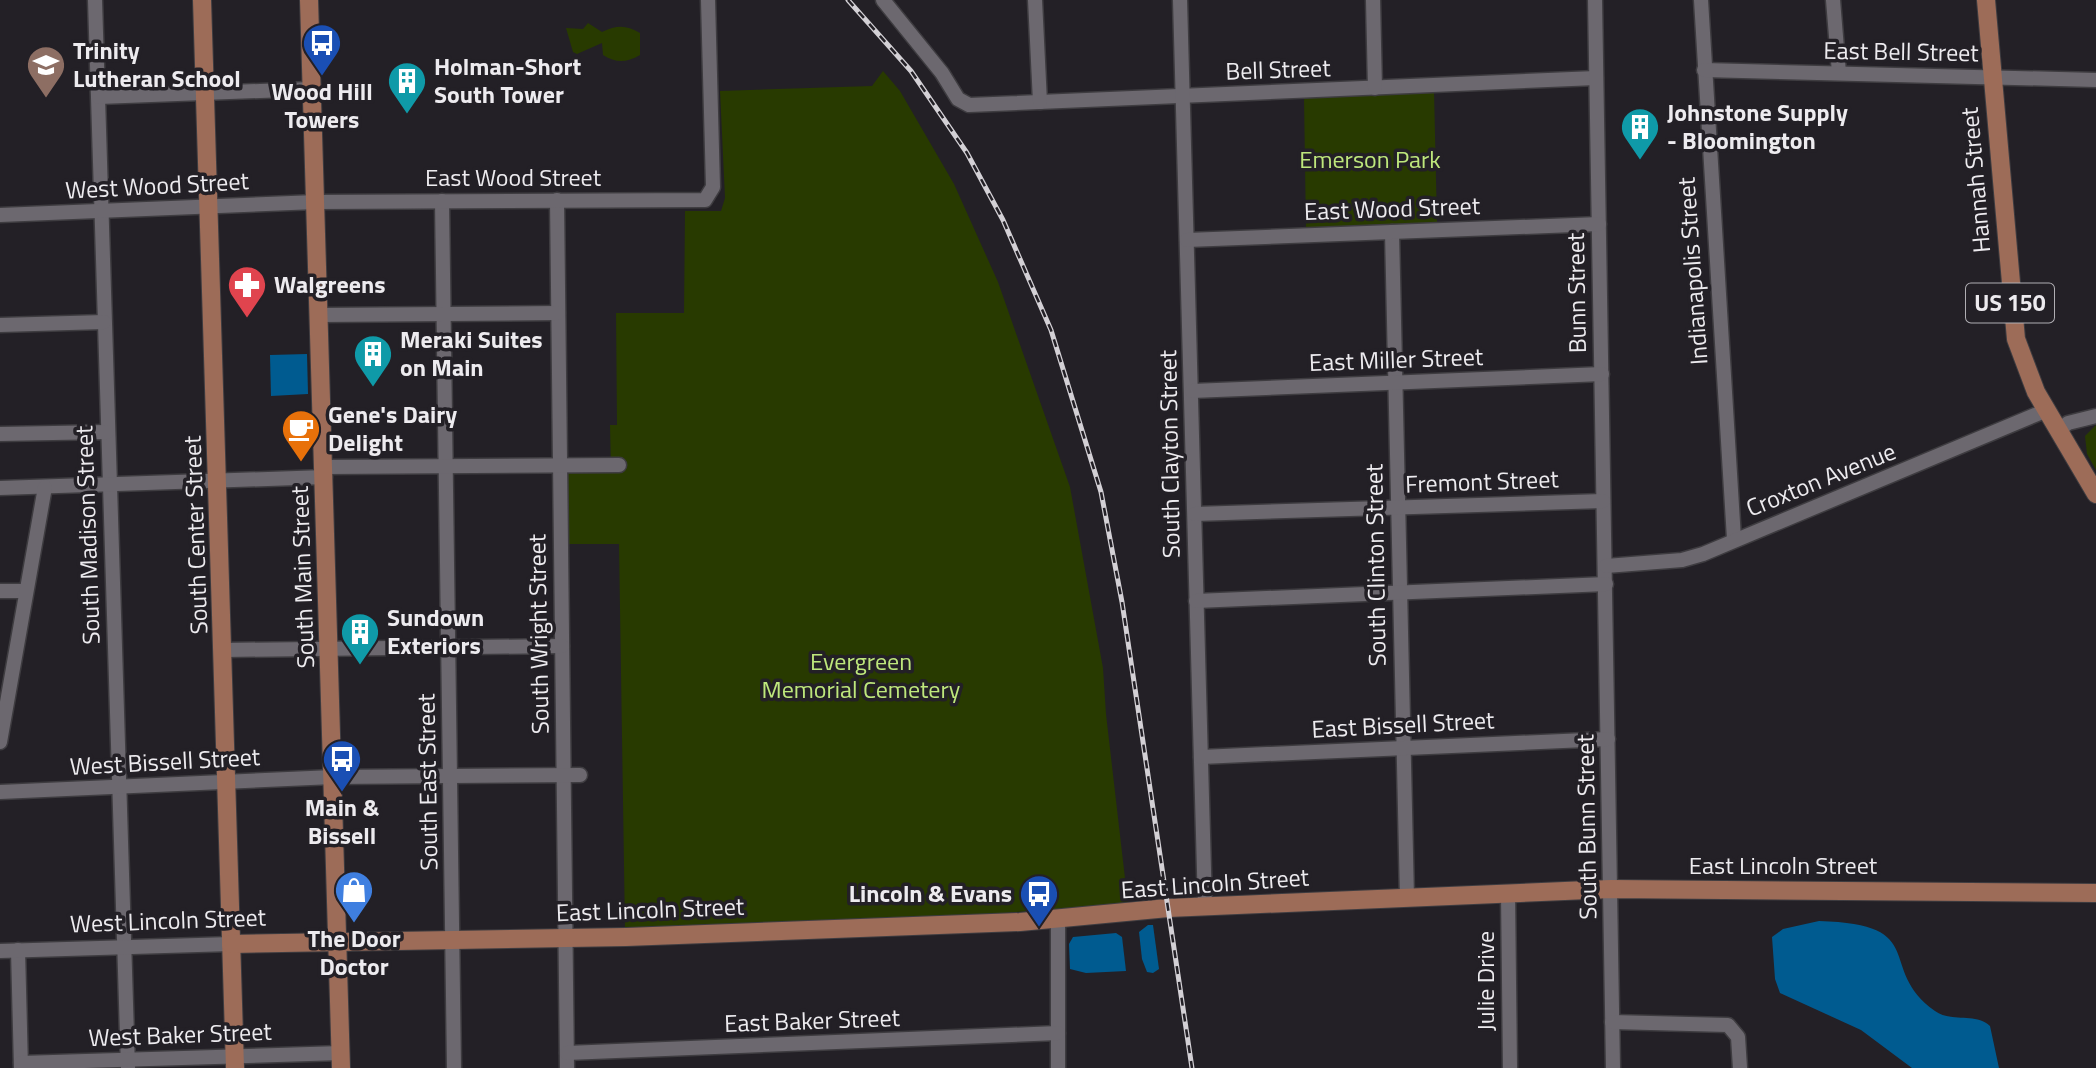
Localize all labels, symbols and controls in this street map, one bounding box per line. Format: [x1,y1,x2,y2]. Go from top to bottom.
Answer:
bus stop icon: Wood Hill Towers [301,22,343,77]
place label: Trinity Lutheran School [73,32,241,96]
street label: East Bell Street [1823,32,1980,70]
school or university icon: Trinity Lutheran School [25,44,67,99]
place label: Holman-Short South Tower [434,48,581,112]
street label: Bell Street [1225,49,1332,89]
building icon: Holman-Short South Tower [386,60,428,115]
place label: Wood Hill Towers [271,73,373,137]
place label: Johnstone Supply - Bloomington [1667,94,1848,158]
street label: Hannah Street [1951,105,1999,254]
building icon: Johnstone Supply - Bloomington [1619,106,1661,161]
park label: Emerson Park [1299,141,1441,177]
street label: East Wood Street [425,159,602,195]
street label: West Wood Street [64,162,250,208]
street label: Indianapolis Street [1667,175,1717,366]
street label: East Wood Street [1303,187,1481,229]
street label: Bunn Street [1557,232,1595,354]
pharmacy icon: Walgreens [226,264,268,319]
place label: Walgreens [274,266,386,302]
road number: US 150 [1966,284,2054,322]
place label: Meraki Suites on Main [400,321,543,385]
building icon: Meraki Suites on Main [352,333,394,388]
street label: East Miller Street [1308,338,1484,380]
street label: South Clayton Street [1149,349,1189,558]
place label: Gene's Dairy Delight [328,396,457,460]
cafe icon: Gene's Dairy Delight [280,408,322,463]
street label: South Madison Street [65,424,109,645]
street label: Croxton Avenue [1740,433,1901,525]
street label: South Center Street [174,435,216,635]
street label: Fremont Street [1405,460,1560,502]
street label: South Clinton Street [1355,463,1395,667]
street label: South Main Street [281,485,323,669]
street label: South Wright Street [518,533,558,734]
place label: Sundown Exteriors [387,599,484,663]
building icon: Sundown Exteriors [339,611,381,666]
park label: Evergreen Memorial Cemetery [762,643,961,707]
street label: South East Street [407,693,447,871]
street label: East Bissell Street [1311,701,1496,747]
street label: South Bunn Street [1566,733,1606,920]
street label: West Bissell Street [69,738,262,784]
bus stop icon: Main & Bissell [321,738,363,793]
place label: Main & Bissell [305,789,379,853]
street label: East Lincoln Street [1689,847,1878,883]
street label: East Lincoln Street [1120,858,1311,908]
shop icon: The Door Doctor [333,869,375,924]
bus stop icon: Lincoln & Evans [1018,873,1060,928]
place label: Lincoln & Evans [849,875,1012,911]
street label: East Lincoln Street [555,888,745,930]
street label: West Lincoln Street [69,899,267,941]
place label: The Door Doctor [307,920,401,984]
street label: Julie Drive [1467,931,1503,1031]
street label: East Baker Street [724,999,901,1041]
street label: West Baker Street [88,1013,273,1055]

